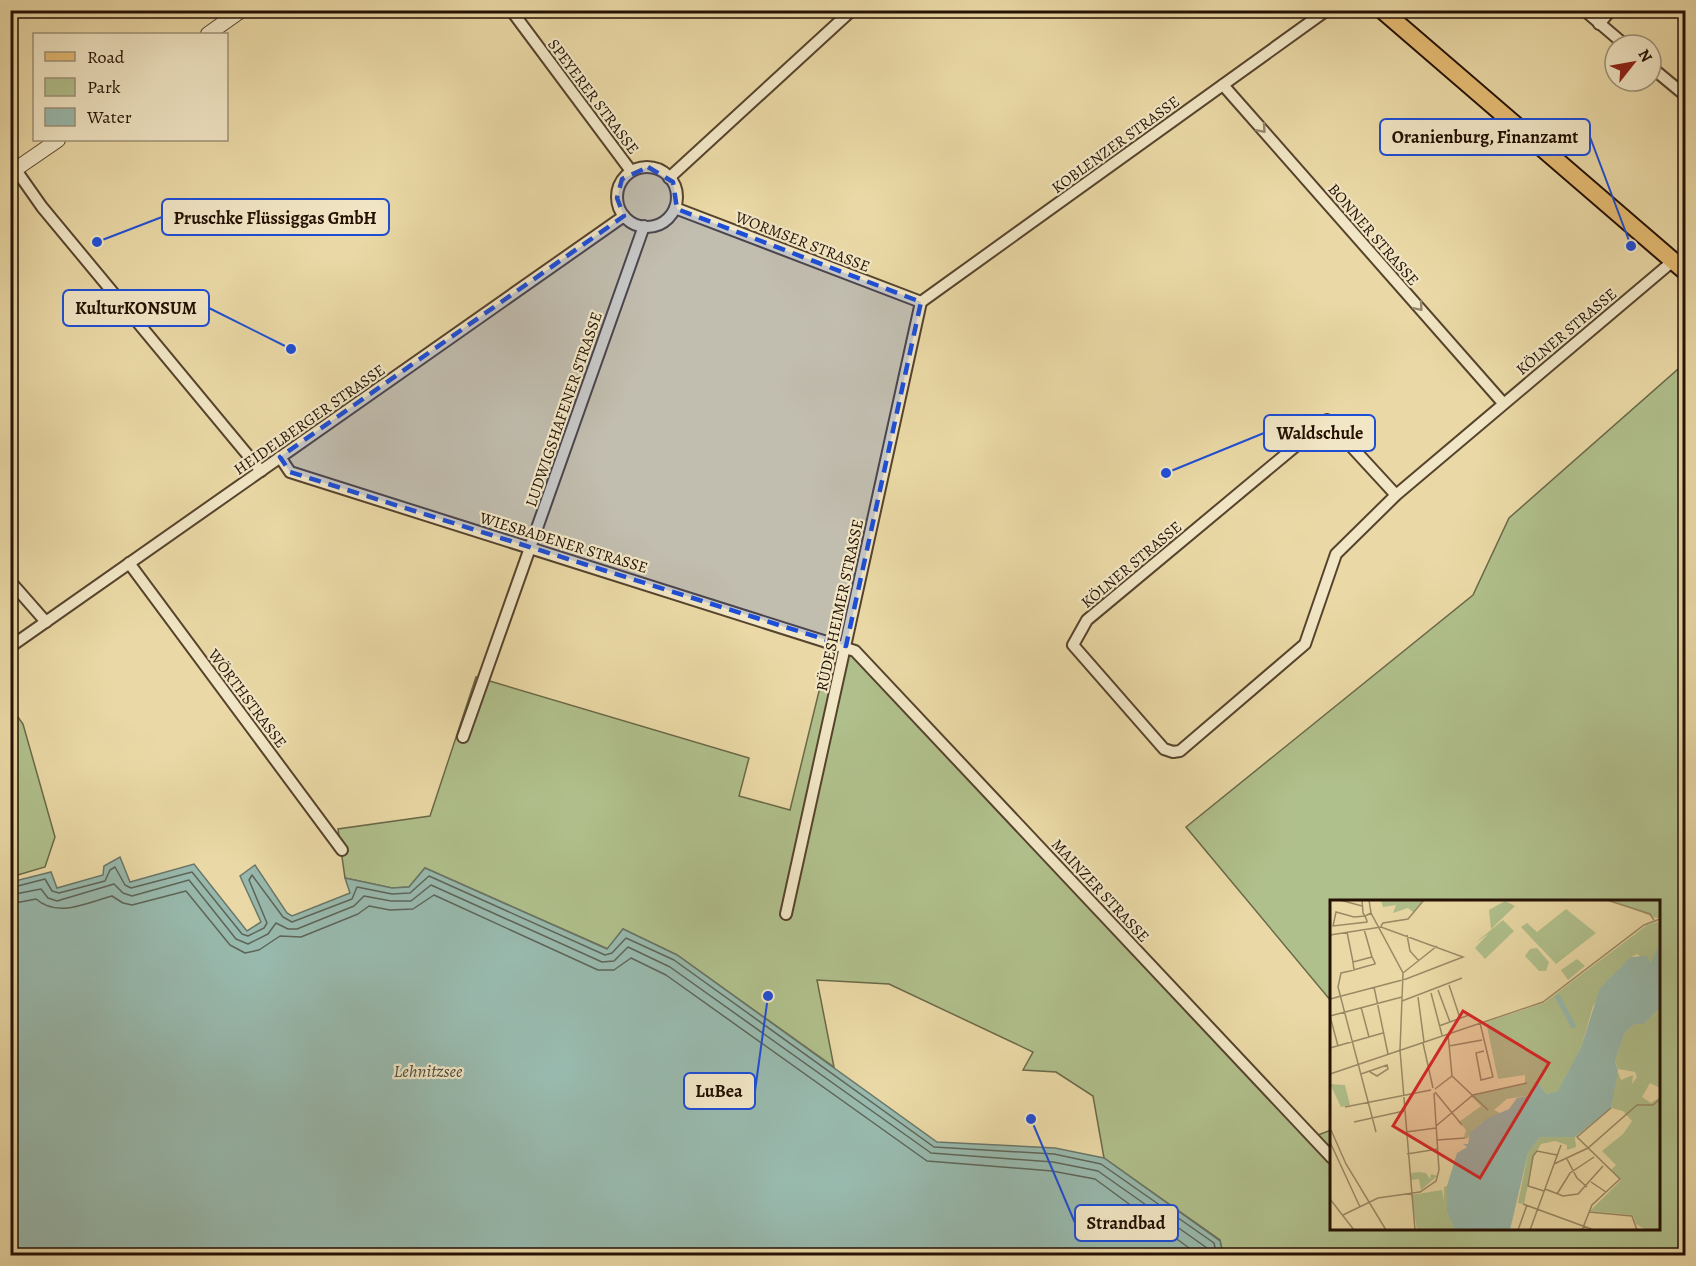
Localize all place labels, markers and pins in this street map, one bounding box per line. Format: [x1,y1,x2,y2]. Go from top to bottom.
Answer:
callout: Oranienburg, Finanzamt [1380,119,1590,155]
callout: Pruschke Flüssiggas GmbH [162,199,389,235]
callout: KulturKONSUM [63,290,209,326]
callout: Waldschule [1264,415,1375,451]
callout: LuBea [684,1073,755,1109]
callout: Strandbad [1075,1205,1178,1241]

